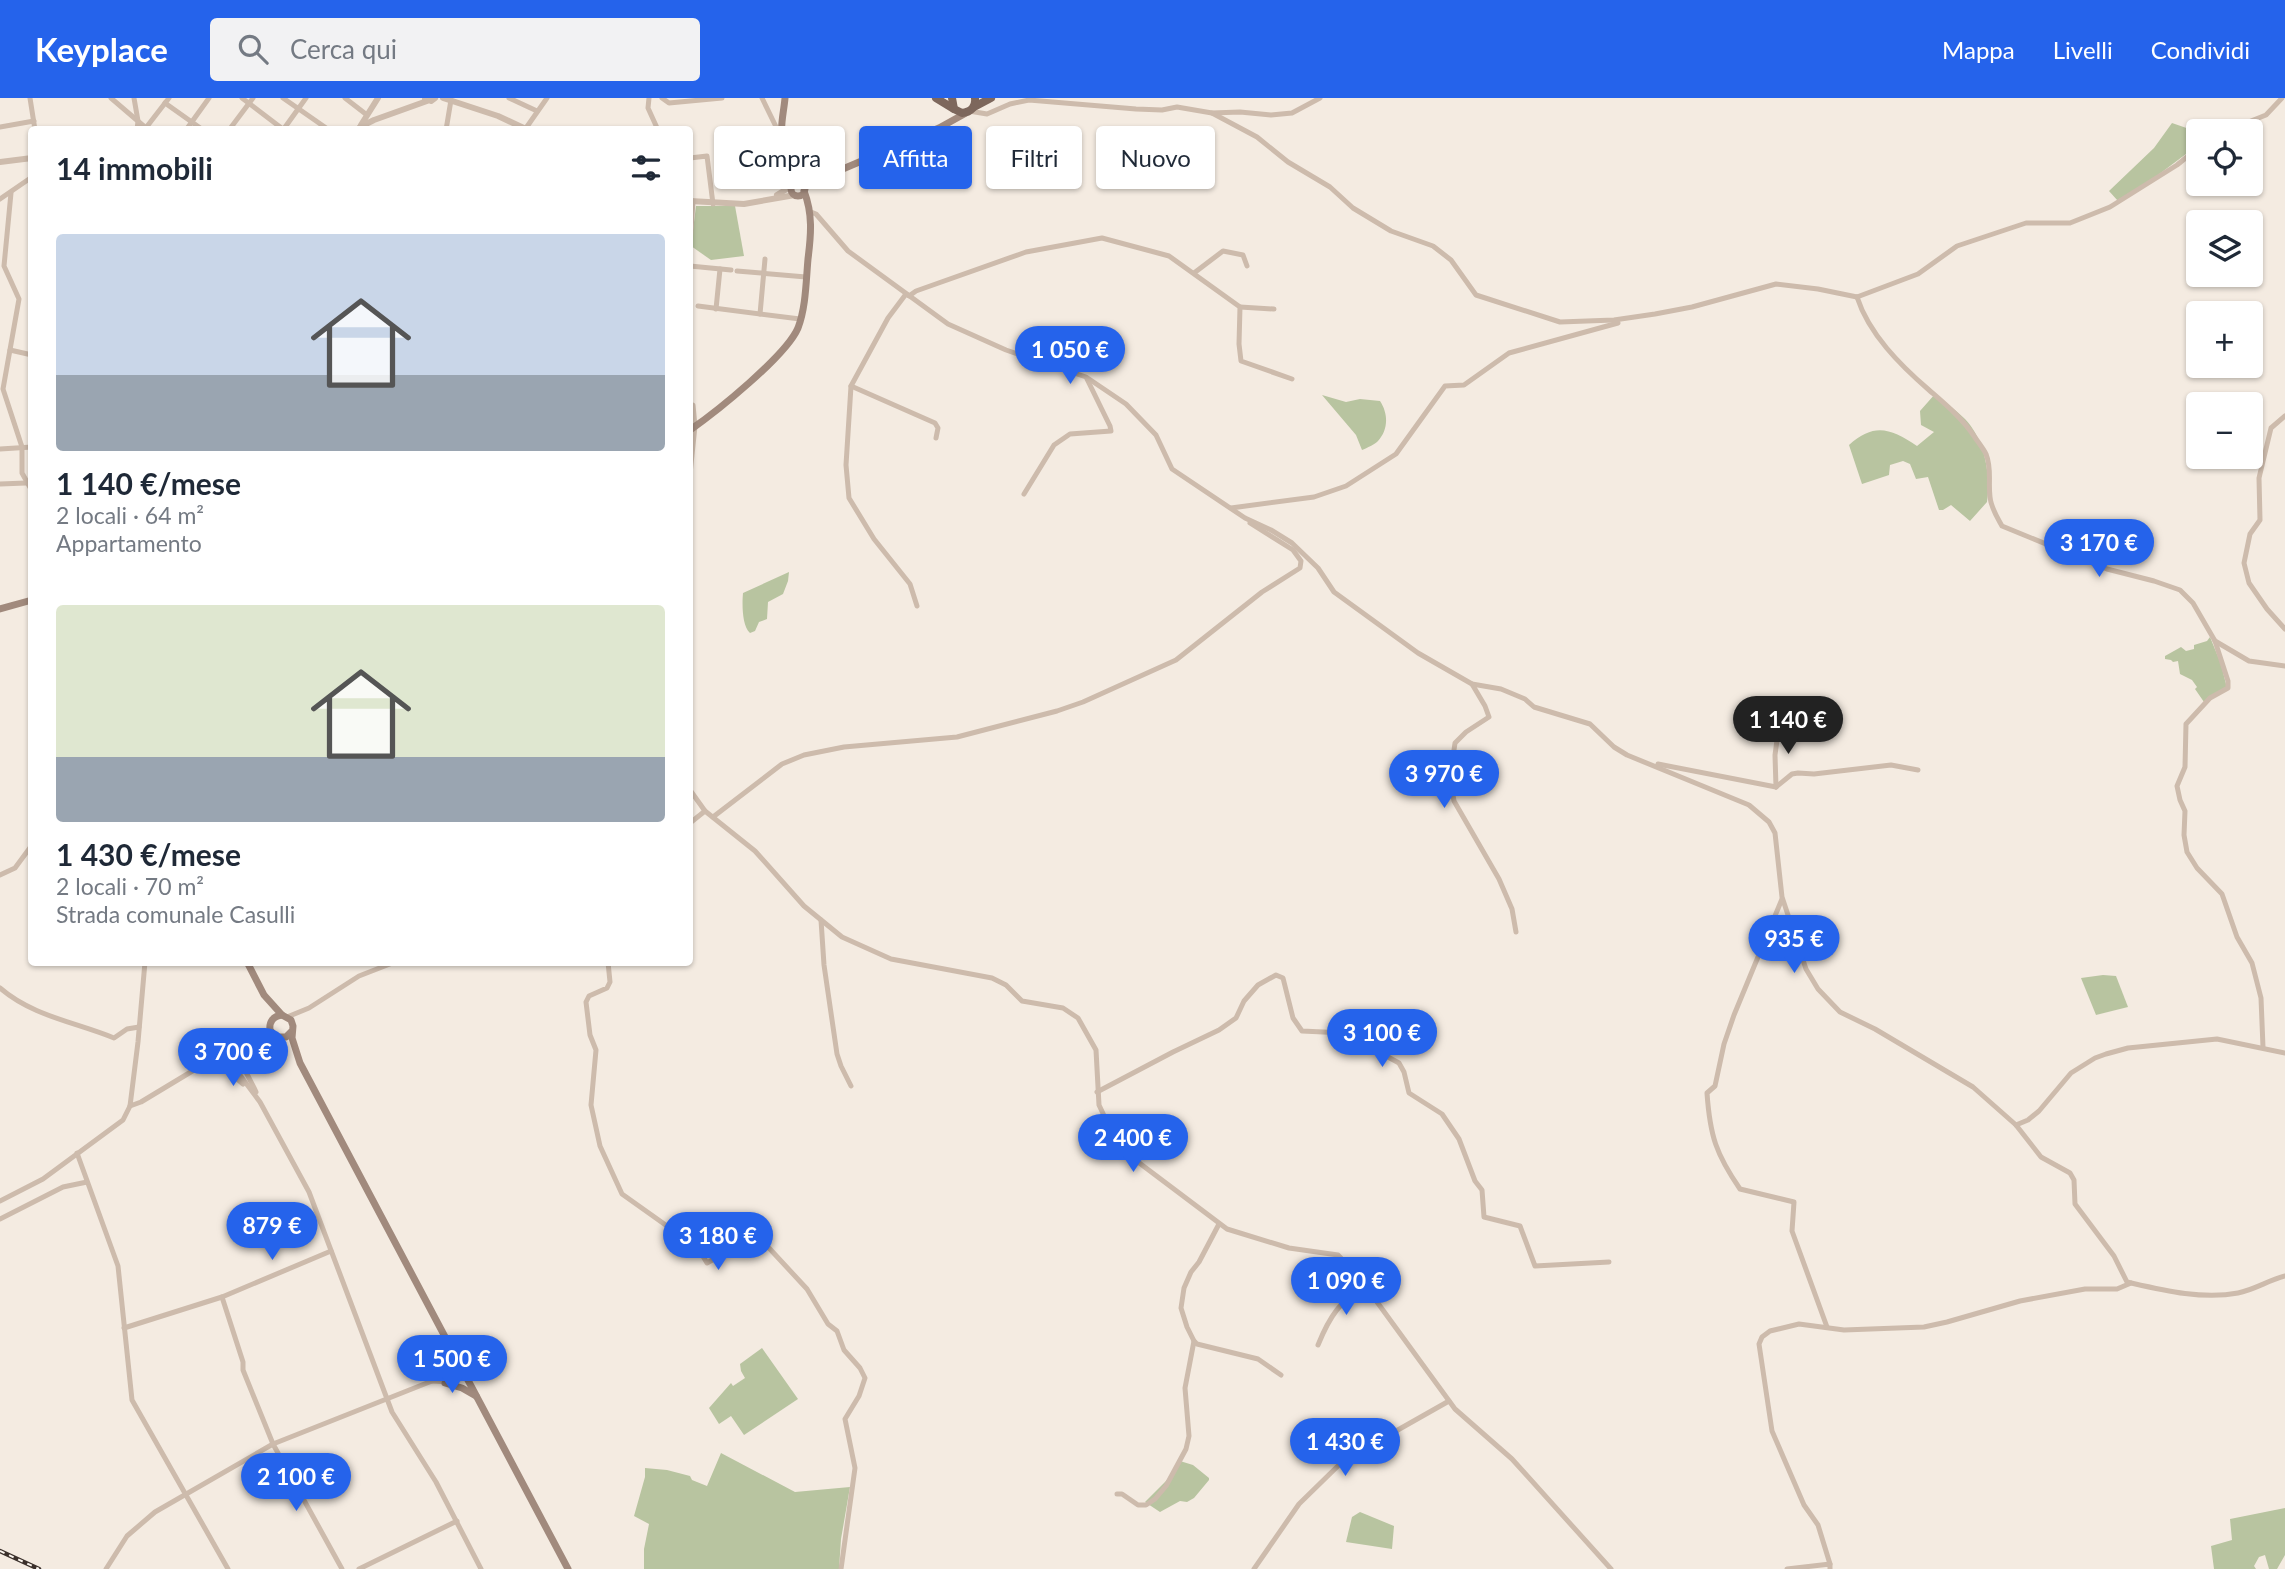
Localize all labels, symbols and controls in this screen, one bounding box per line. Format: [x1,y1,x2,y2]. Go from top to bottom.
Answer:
search box [210,18,700,81]
text: Keyplace [35,29,168,69]
icon: search [234,30,272,68]
text: Cerca qui [290,33,397,65]
text: Mappa [1942,35,2015,64]
text: Livelli [2053,35,2113,64]
text: Condividi [2151,35,2250,64]
map controls [2186,119,2263,469]
button: locate [2186,119,2263,196]
chip: Compra [714,126,845,189]
chip: Affitta [859,126,972,189]
chip: Filtri [986,126,1082,189]
chip: Nuovo [1096,126,1215,189]
icon: filters [627,149,665,187]
text: 14 immobili [56,150,213,186]
button: layers [2186,210,2263,287]
icon: home [298,280,424,406]
button: + [2186,301,2263,378]
pin: 1 050 € [1005,327,1135,386]
text: 1 050 € [1031,335,1109,363]
button: − [2186,392,2263,469]
text: 1 140 €/mese [56,465,241,501]
text: 2 locali · 64 m² [56,501,204,529]
pin: 3 170 € [2034,519,2164,579]
text: 3 170 € [2060,528,2138,556]
text: Appartamento [56,529,202,557]
icon: home [298,651,424,777]
pin: 1 140 € [1723,696,1853,756]
text: 1 140 € [1749,705,1827,733]
pin: 3 970 € [1379,750,1509,810]
text: 3 970 € [1405,759,1483,787]
text: 1 430 €/mese [56,836,241,872]
text: 2 locali · 70 m² [56,872,204,900]
text: Strada comunale Casulli [56,900,295,928]
pin: 935 € [1745,916,1843,975]
text: 935 € [1765,924,1823,952]
pin: 3 100 € [1317,1010,1447,1069]
text: 3 100 € [1343,1018,1421,1046]
pin: 3 700 € [168,1028,298,1088]
text: 3 700 € [194,1037,272,1065]
pin: 2 400 € [1068,1114,1198,1174]
text: 2 400 € [1094,1123,1172,1151]
pin: 879 € [223,1202,321,1262]
text: 879 € [243,1211,301,1239]
pin: 3 180 € [653,1212,783,1272]
text: 3 180 € [679,1221,757,1249]
pin: 1 090 € [1281,1258,1411,1317]
text: 1 090 € [1307,1266,1385,1294]
pin: 1 500 € [387,1336,517,1395]
text: 1 500 € [413,1344,491,1372]
pin: 1 430 € [1280,1418,1410,1478]
text: 1 430 € [1306,1427,1384,1455]
pin: 2 100 € [231,1454,361,1513]
text: 2 100 € [257,1462,335,1490]

